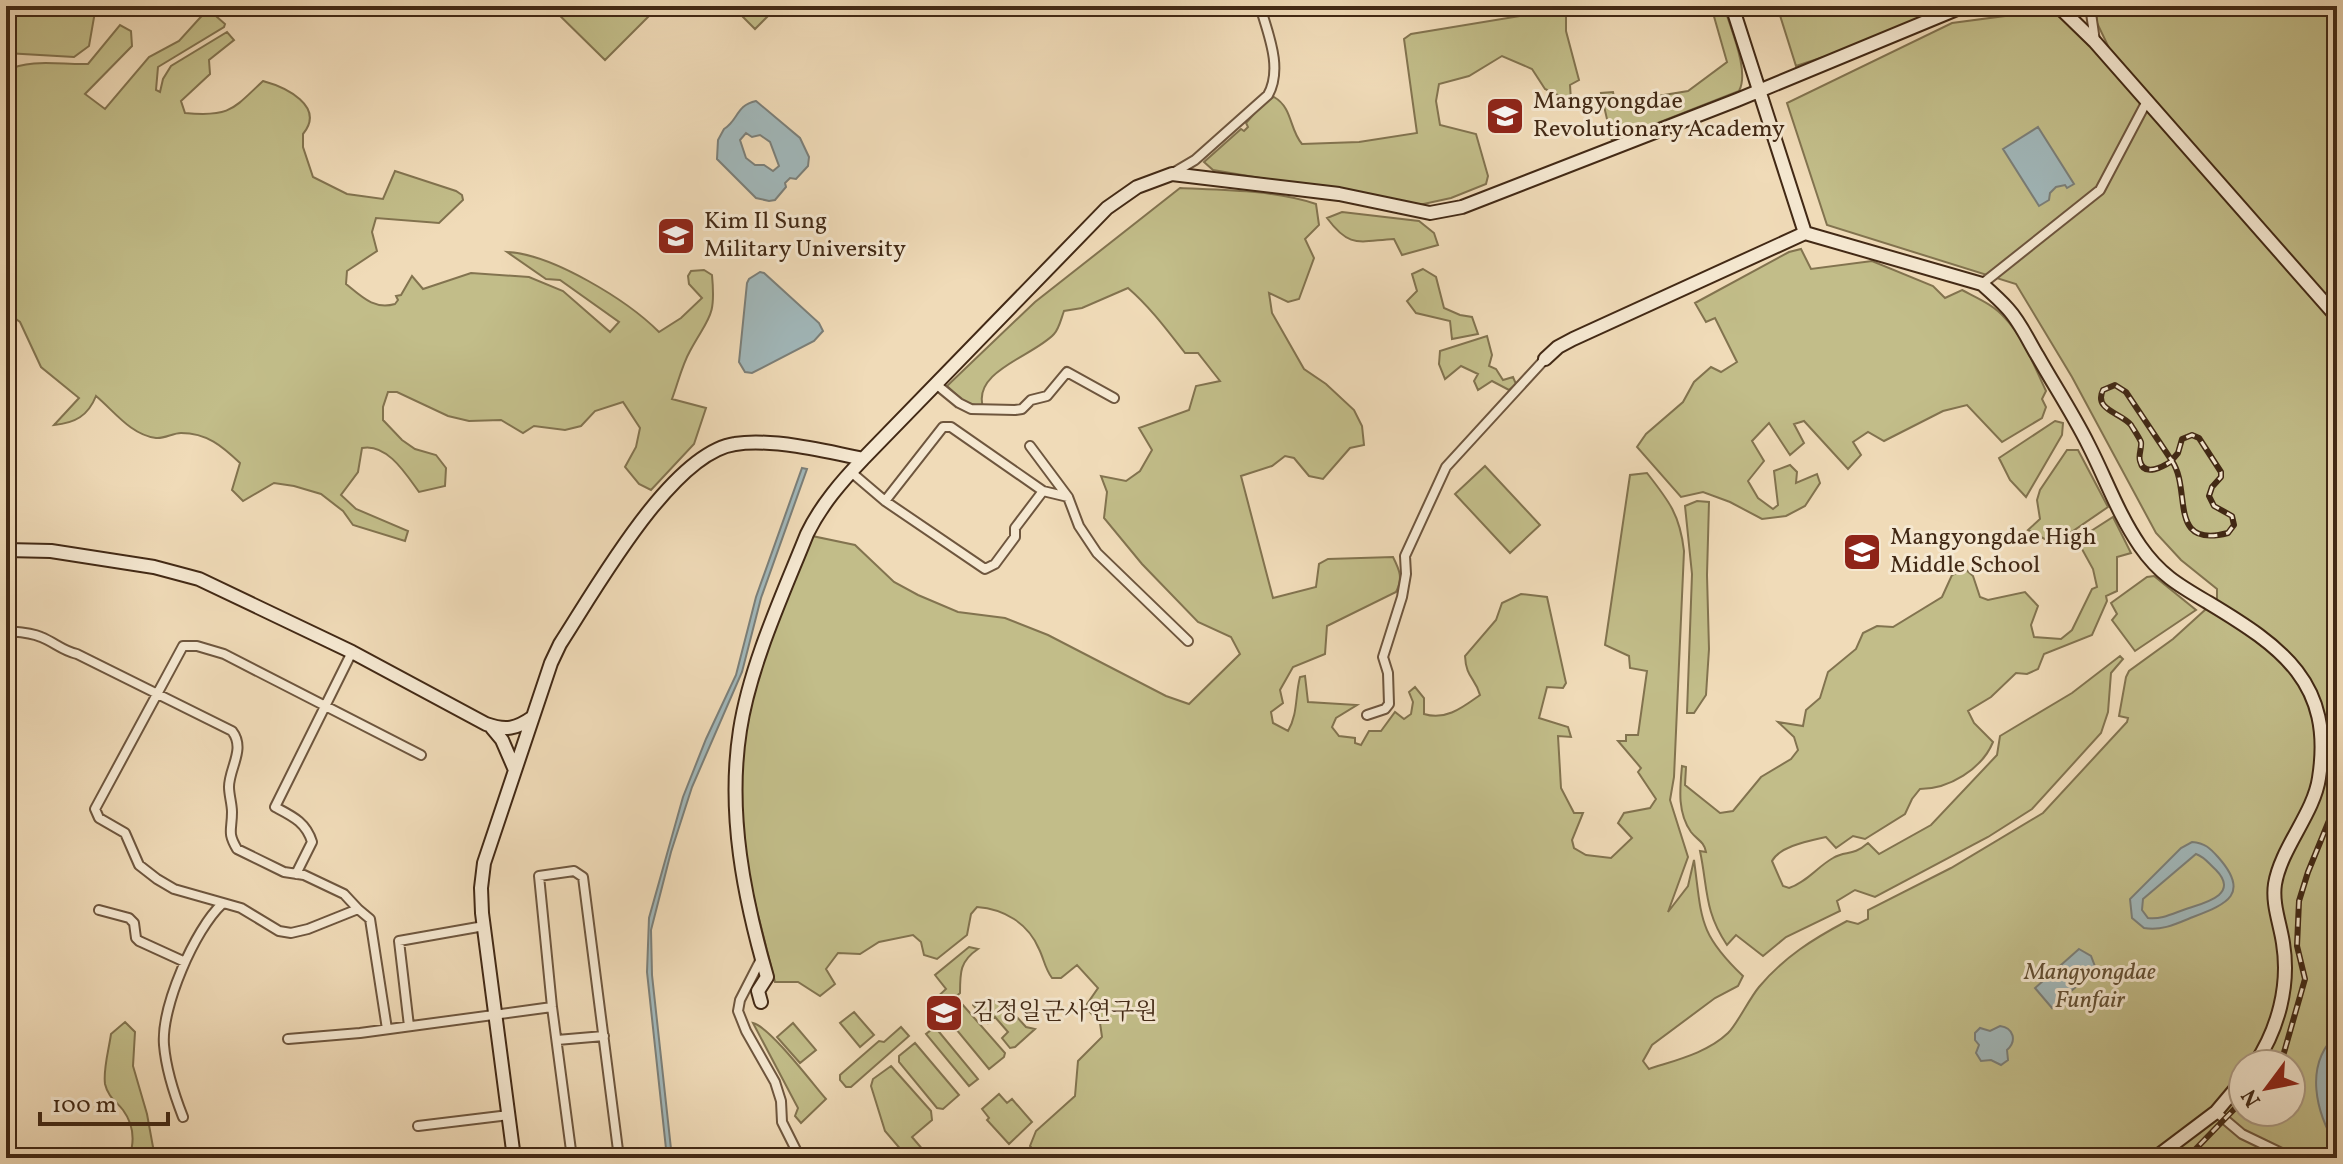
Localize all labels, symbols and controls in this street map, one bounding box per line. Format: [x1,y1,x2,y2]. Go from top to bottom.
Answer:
place label: Mangyongdae Revolutionary Academy [1533,85,1785,147]
school or university icon: Mangyongdae Revolutionary Academy [1484,95,1526,137]
place label: Kim Il Sung Military University [704,205,906,267]
school or university icon: Kim Il Sung Military University [655,215,697,257]
place label: Mangyongdae High Middle School [1890,521,2097,583]
school or university icon: Mangyongdae High Middle School [1841,531,1883,573]
park label: Mangyongdae Funfair [2023,956,2156,1018]
school or university icon: 김정일군사연구원 [923,992,965,1034]
place label: 김정일군사연구원 [972,996,1157,1030]
north arrow [2227,1048,2307,1128]
scale bar [40,1076,168,1126]
text: N [2235,1082,2270,1112]
text: 100 m [52,1089,117,1123]

